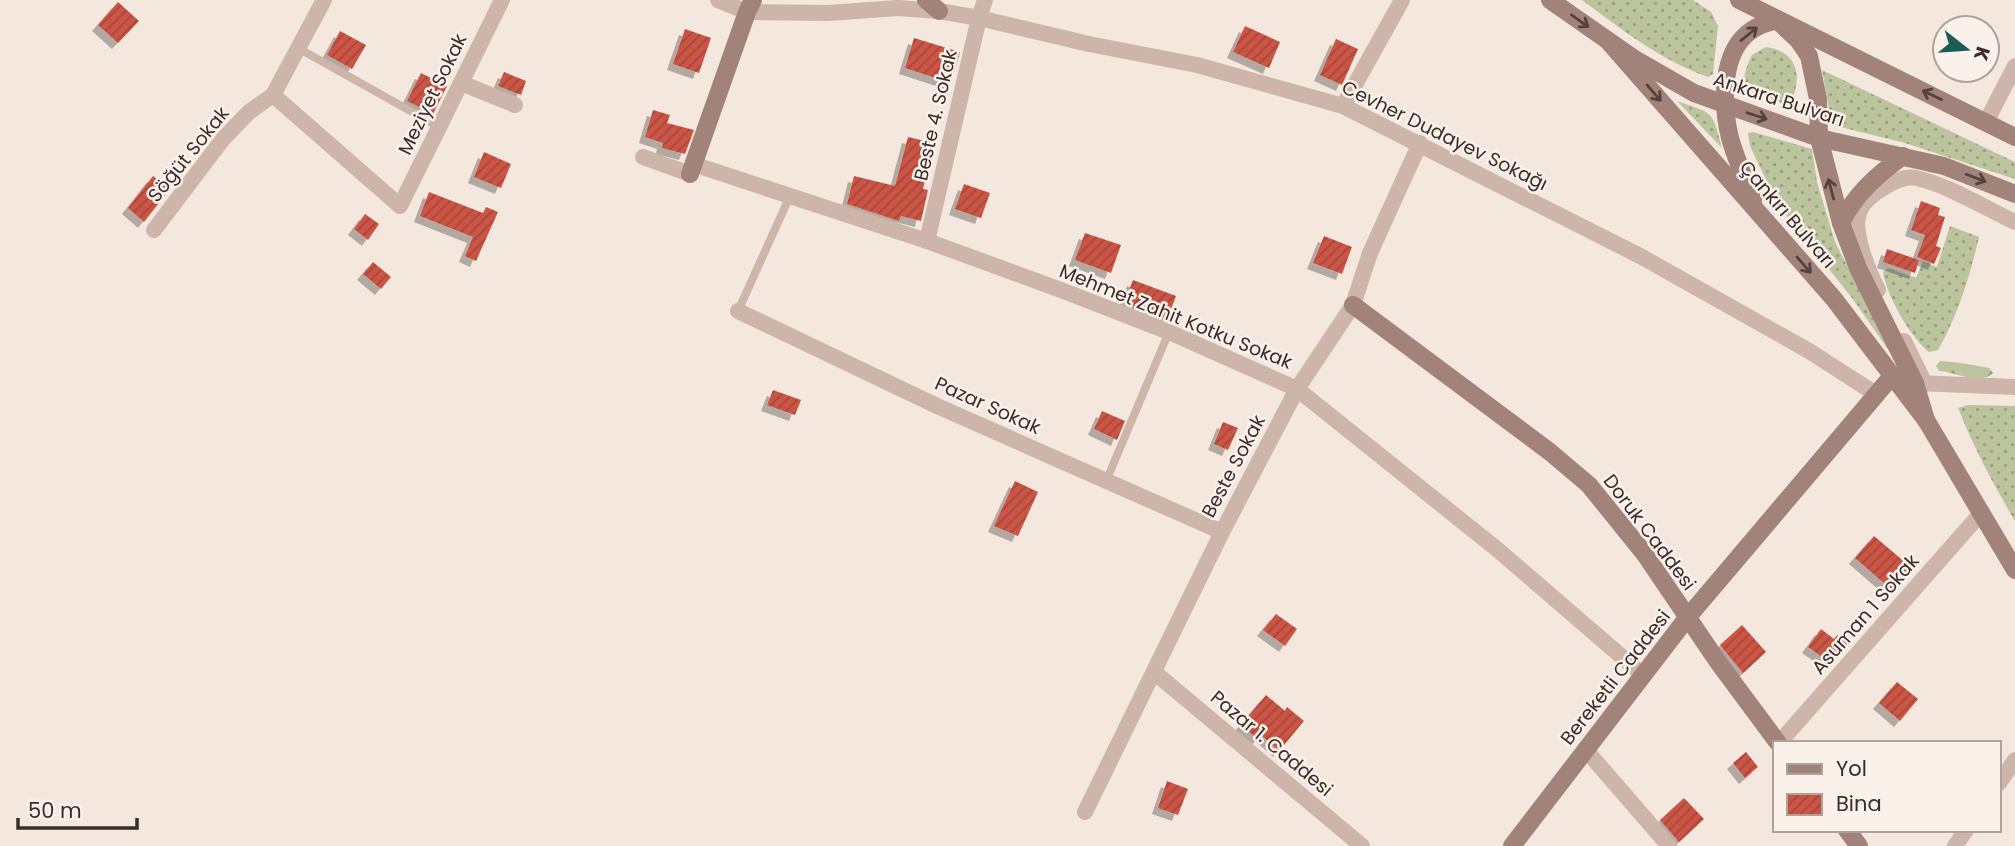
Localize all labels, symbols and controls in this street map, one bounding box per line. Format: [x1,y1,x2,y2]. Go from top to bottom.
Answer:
one-way arrow [1569,14,1589,28]
north arrow [1931,14,2001,84]
one-way arrow [1739,26,1757,42]
street label: Meziyet Sokak [391,29,474,159]
text: K [1967,44,1997,64]
street label: Beste 4. Sokak [907,47,964,183]
street label: Ankara Bulvarı [1710,66,1848,133]
street label: Cevher Dudayev Sokağı [1337,74,1552,197]
one-way arrow [1646,84,1662,102]
one-way arrow [1922,88,1943,102]
street label: Söğüt Sokak [141,101,236,208]
one-way arrow [1746,111,1768,124]
street label: Çankırı Bulvarı [1733,155,1842,274]
one-way arrow [1964,172,1986,185]
one-way arrow [1824,179,1837,201]
one-way arrow [1796,255,1812,273]
street label: Mehmet Zahit Kotku Sokak [1055,257,1296,376]
street label: Pazar Sokak [931,370,1045,441]
street label: Beste Sokak [1195,410,1272,522]
street label: Doruk Caddesi [1597,469,1702,596]
street label: Asuman 1 Sokak [1806,548,1925,680]
street label: Bereketli Caddesi [1554,604,1677,751]
street label: Pazar 1. Caddesi [1205,684,1339,803]
legend [1773,741,2001,832]
text: Yol [1836,754,1867,783]
scale bar [18,786,136,830]
text: Bina [1836,789,1882,818]
text: 50 m [28,796,82,825]

